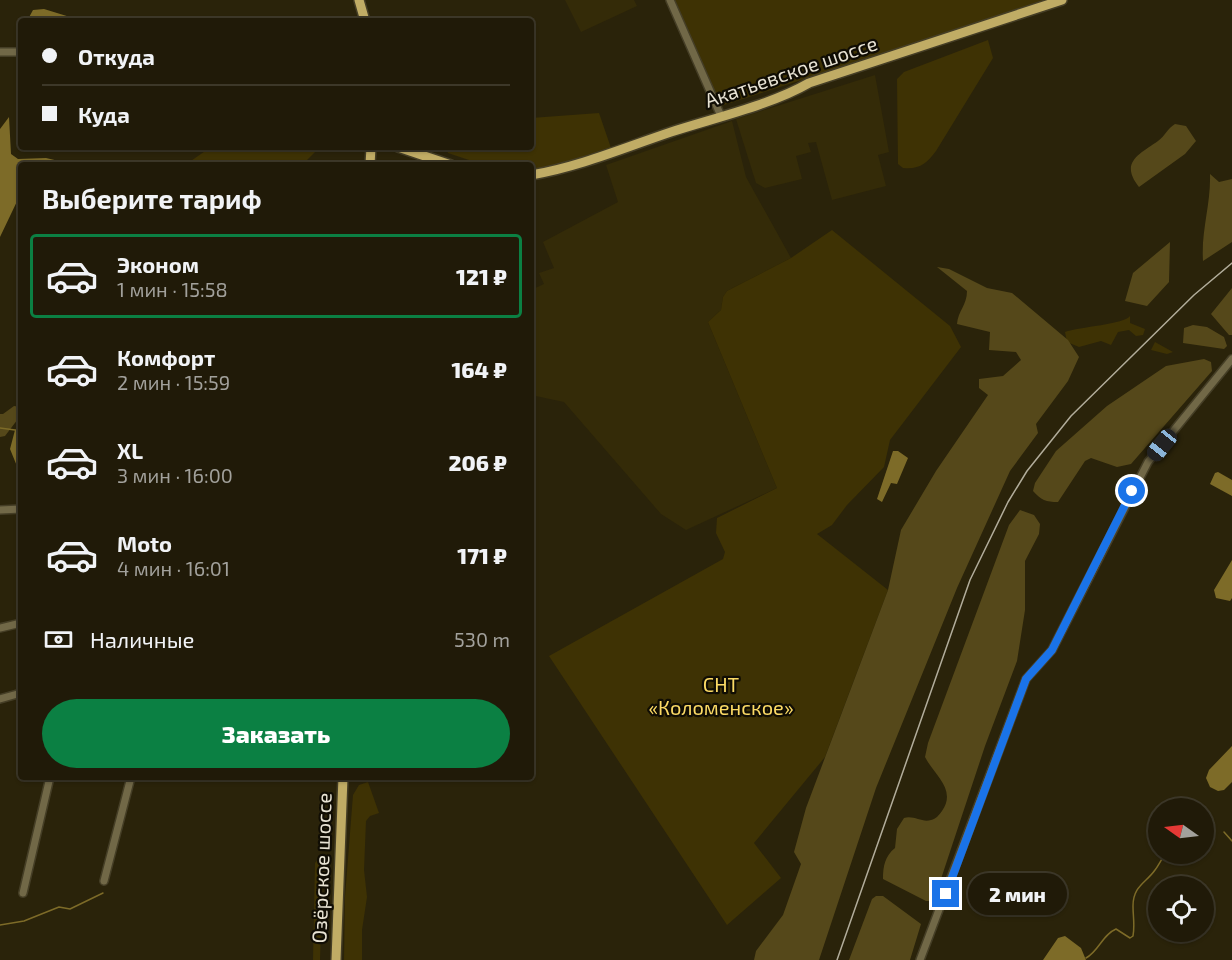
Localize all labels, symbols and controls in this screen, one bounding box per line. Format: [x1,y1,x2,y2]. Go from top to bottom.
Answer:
street label: Акатьевское шоссе [701,30,880,112]
text: Откуда [78,43,155,69]
text: Куда [78,101,130,127]
text: Выберите тариф [42,182,262,214]
icon: car [45,249,99,303]
text: Эконом [117,251,199,277]
text: 121 ₽ [456,263,507,289]
text: 1 мин · 15:58 [117,277,228,301]
icon: car [45,342,99,396]
text: Комфорт [117,344,215,370]
text: 164 ₽ [451,356,507,382]
text: 2 мин · 15:59 [117,370,230,394]
car [1144,425,1180,465]
icon: car [45,435,99,489]
text: XL [117,437,143,463]
text: 206 ₽ [448,449,507,475]
text: 3 мин · 16:00 [117,463,233,487]
route start [1118,477,1145,504]
icon: car [45,528,99,582]
text: Moto [117,530,172,556]
text: 171 ₽ [457,542,507,568]
text: 4 мин · 16:01 [117,556,230,580]
icon: cash [42,623,75,656]
text: Наличные [90,626,194,652]
text: 530 m [454,627,510,651]
park label: СНТ «Коломенское» [648,672,794,719]
button: Заказать [42,699,510,768]
street label: Озёрское шоссе [306,792,336,944]
north arrow [1148,798,1214,864]
map controls [1148,798,1214,942]
callout: 2 мин [967,873,1066,915]
button: locate [1148,876,1214,942]
route end [932,880,959,907]
text: 2 мин [989,882,1046,906]

